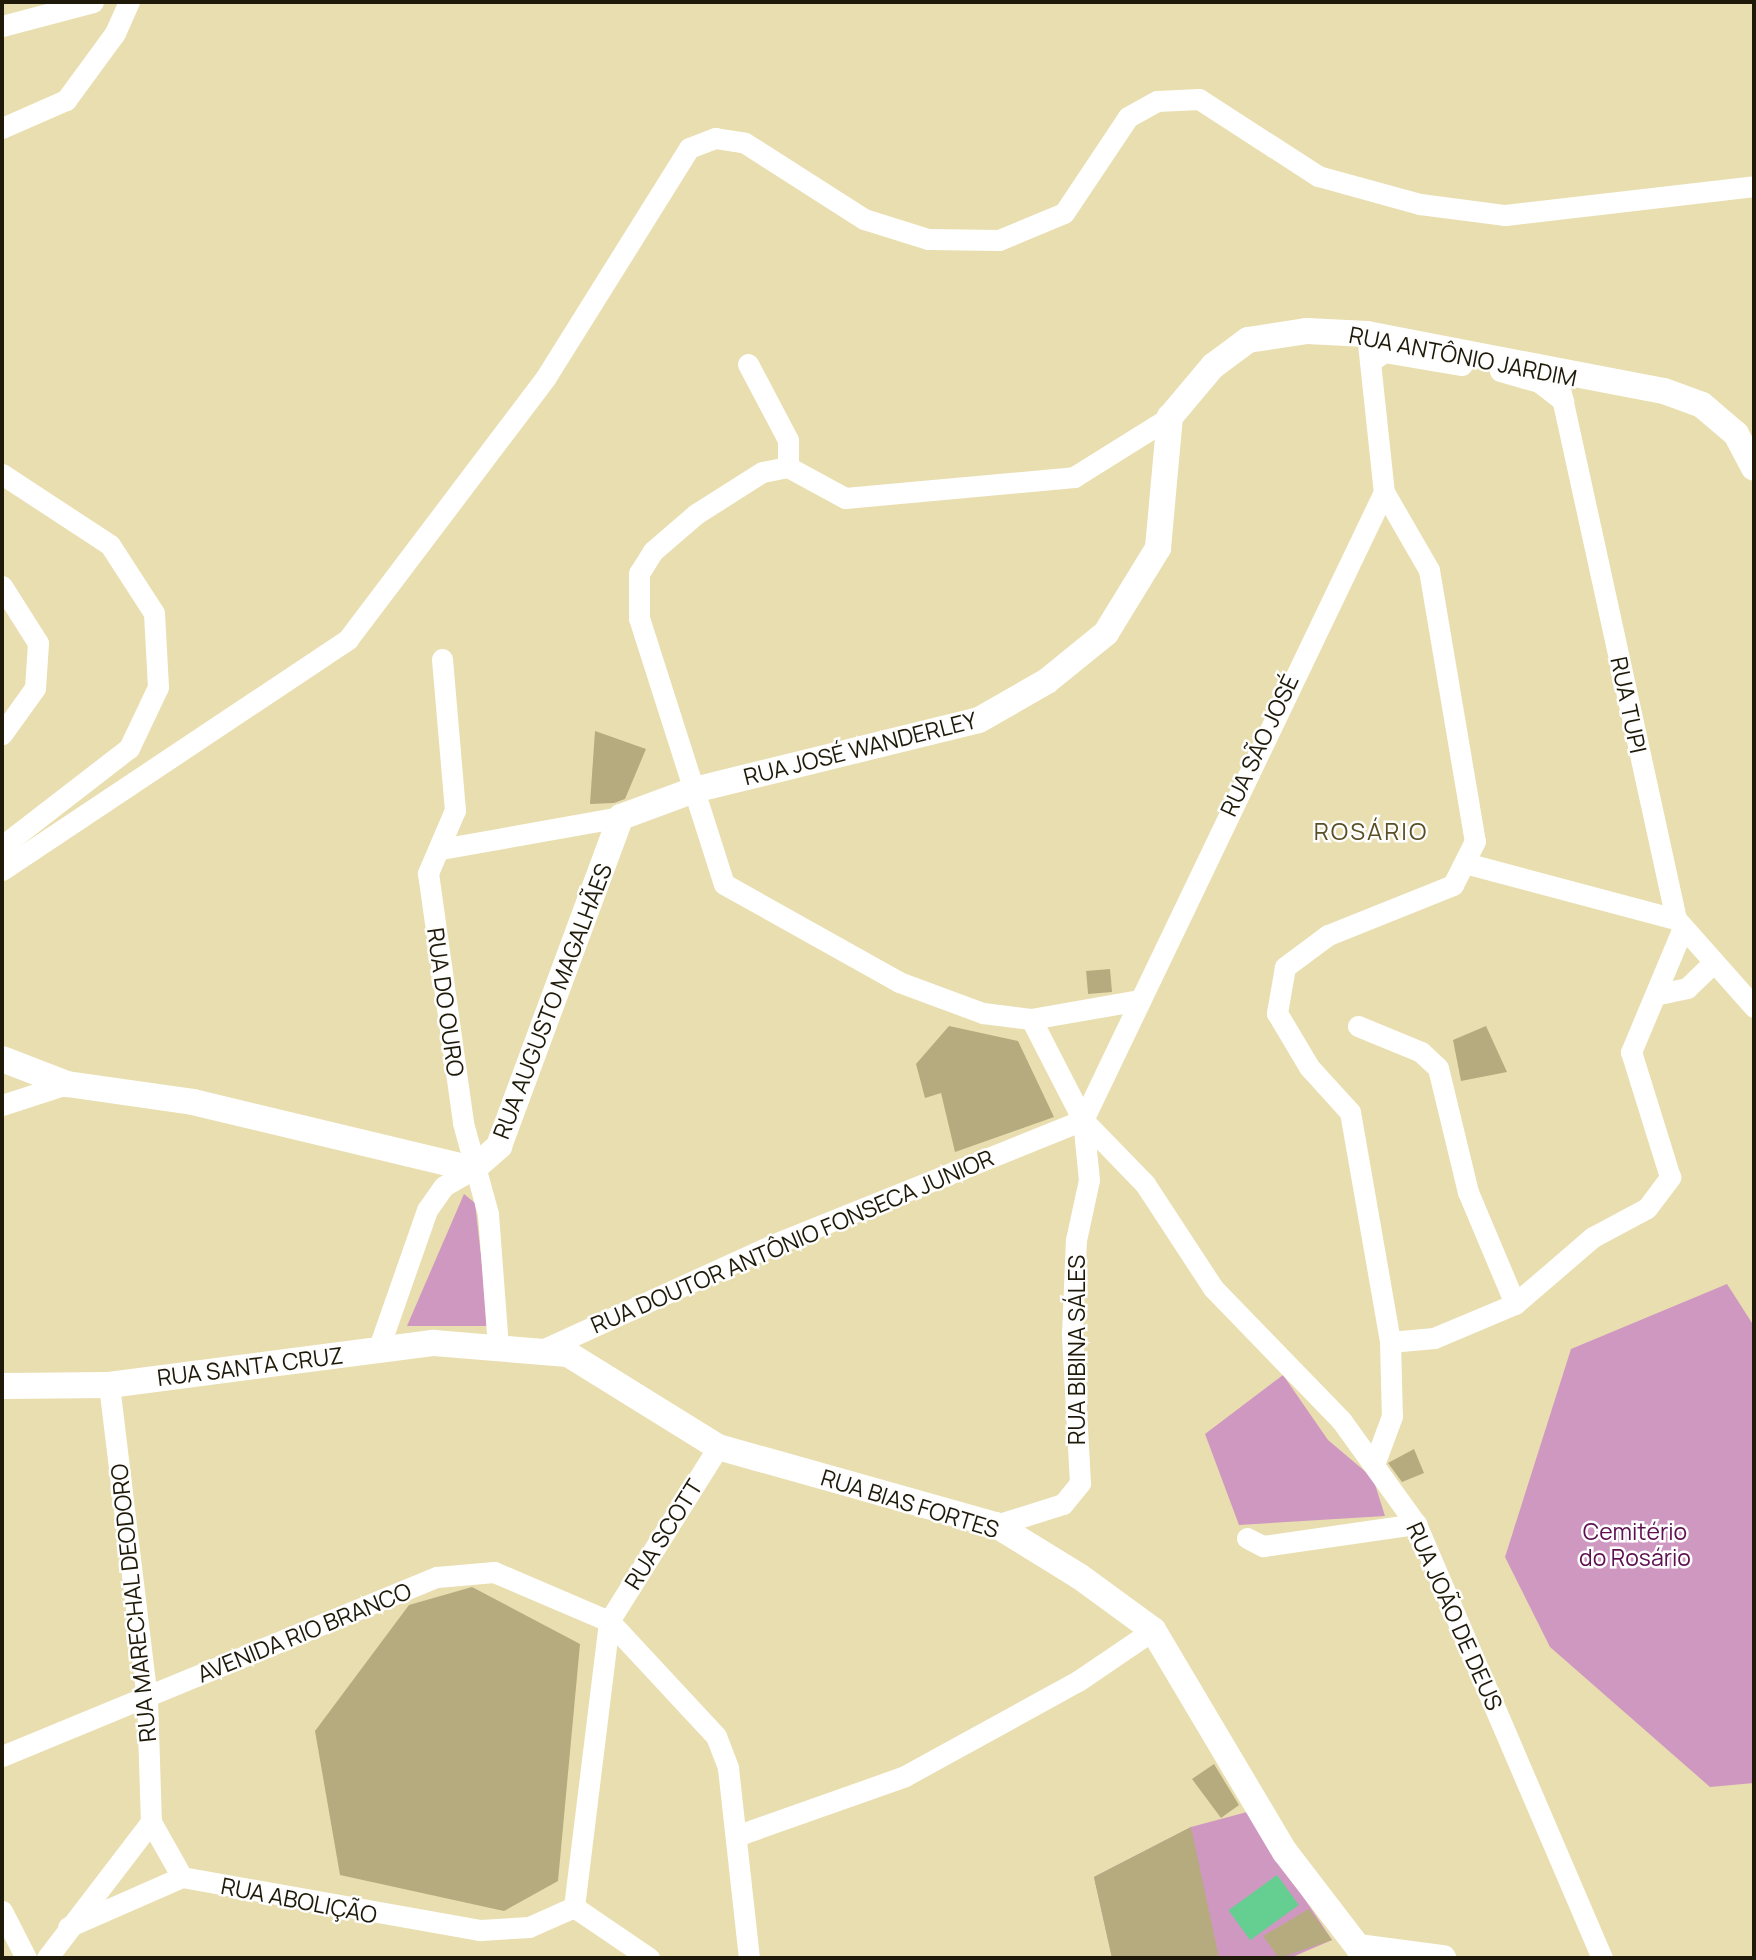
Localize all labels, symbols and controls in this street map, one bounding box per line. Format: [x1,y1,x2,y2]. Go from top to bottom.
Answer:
street label: RUA ANTÔNIO JARDIM [1347,320,1579,392]
street label: RUA TUPI [1605,654,1653,756]
street label: RUA SÃO JOSÉ [1214,670,1304,820]
street label: RUA JOSÉ WANDERLEY [741,706,979,790]
district label: ROSÁRIO [1315,817,1427,845]
street label: RUA AUGUSTO MAGALHÃES [487,859,617,1143]
street label: RUA DO OURO [422,926,470,1078]
street label: RUA DOUTOR ANTÔNIO FONSECA JUNIOR [587,1143,997,1339]
street label: RUA BIBINA SÁLES [1062,1255,1090,1445]
street label: RUA SANTA CRUZ [155,1341,345,1391]
street label: RUA MARECHAL DEODORO [105,1462,161,1744]
street label: RUA BIAS FORTES [818,1463,1002,1543]
street label: RUA SCOTT [618,1474,708,1594]
park label: Cemitério do Rosário [1579,1517,1691,1571]
street label: RUA JOÃO DE DEUS [1401,1518,1509,1714]
street label: AVENIDA RIO BRANCO [193,1576,415,1688]
street label: RUA ABOLIÇÃO [219,1871,379,1929]

